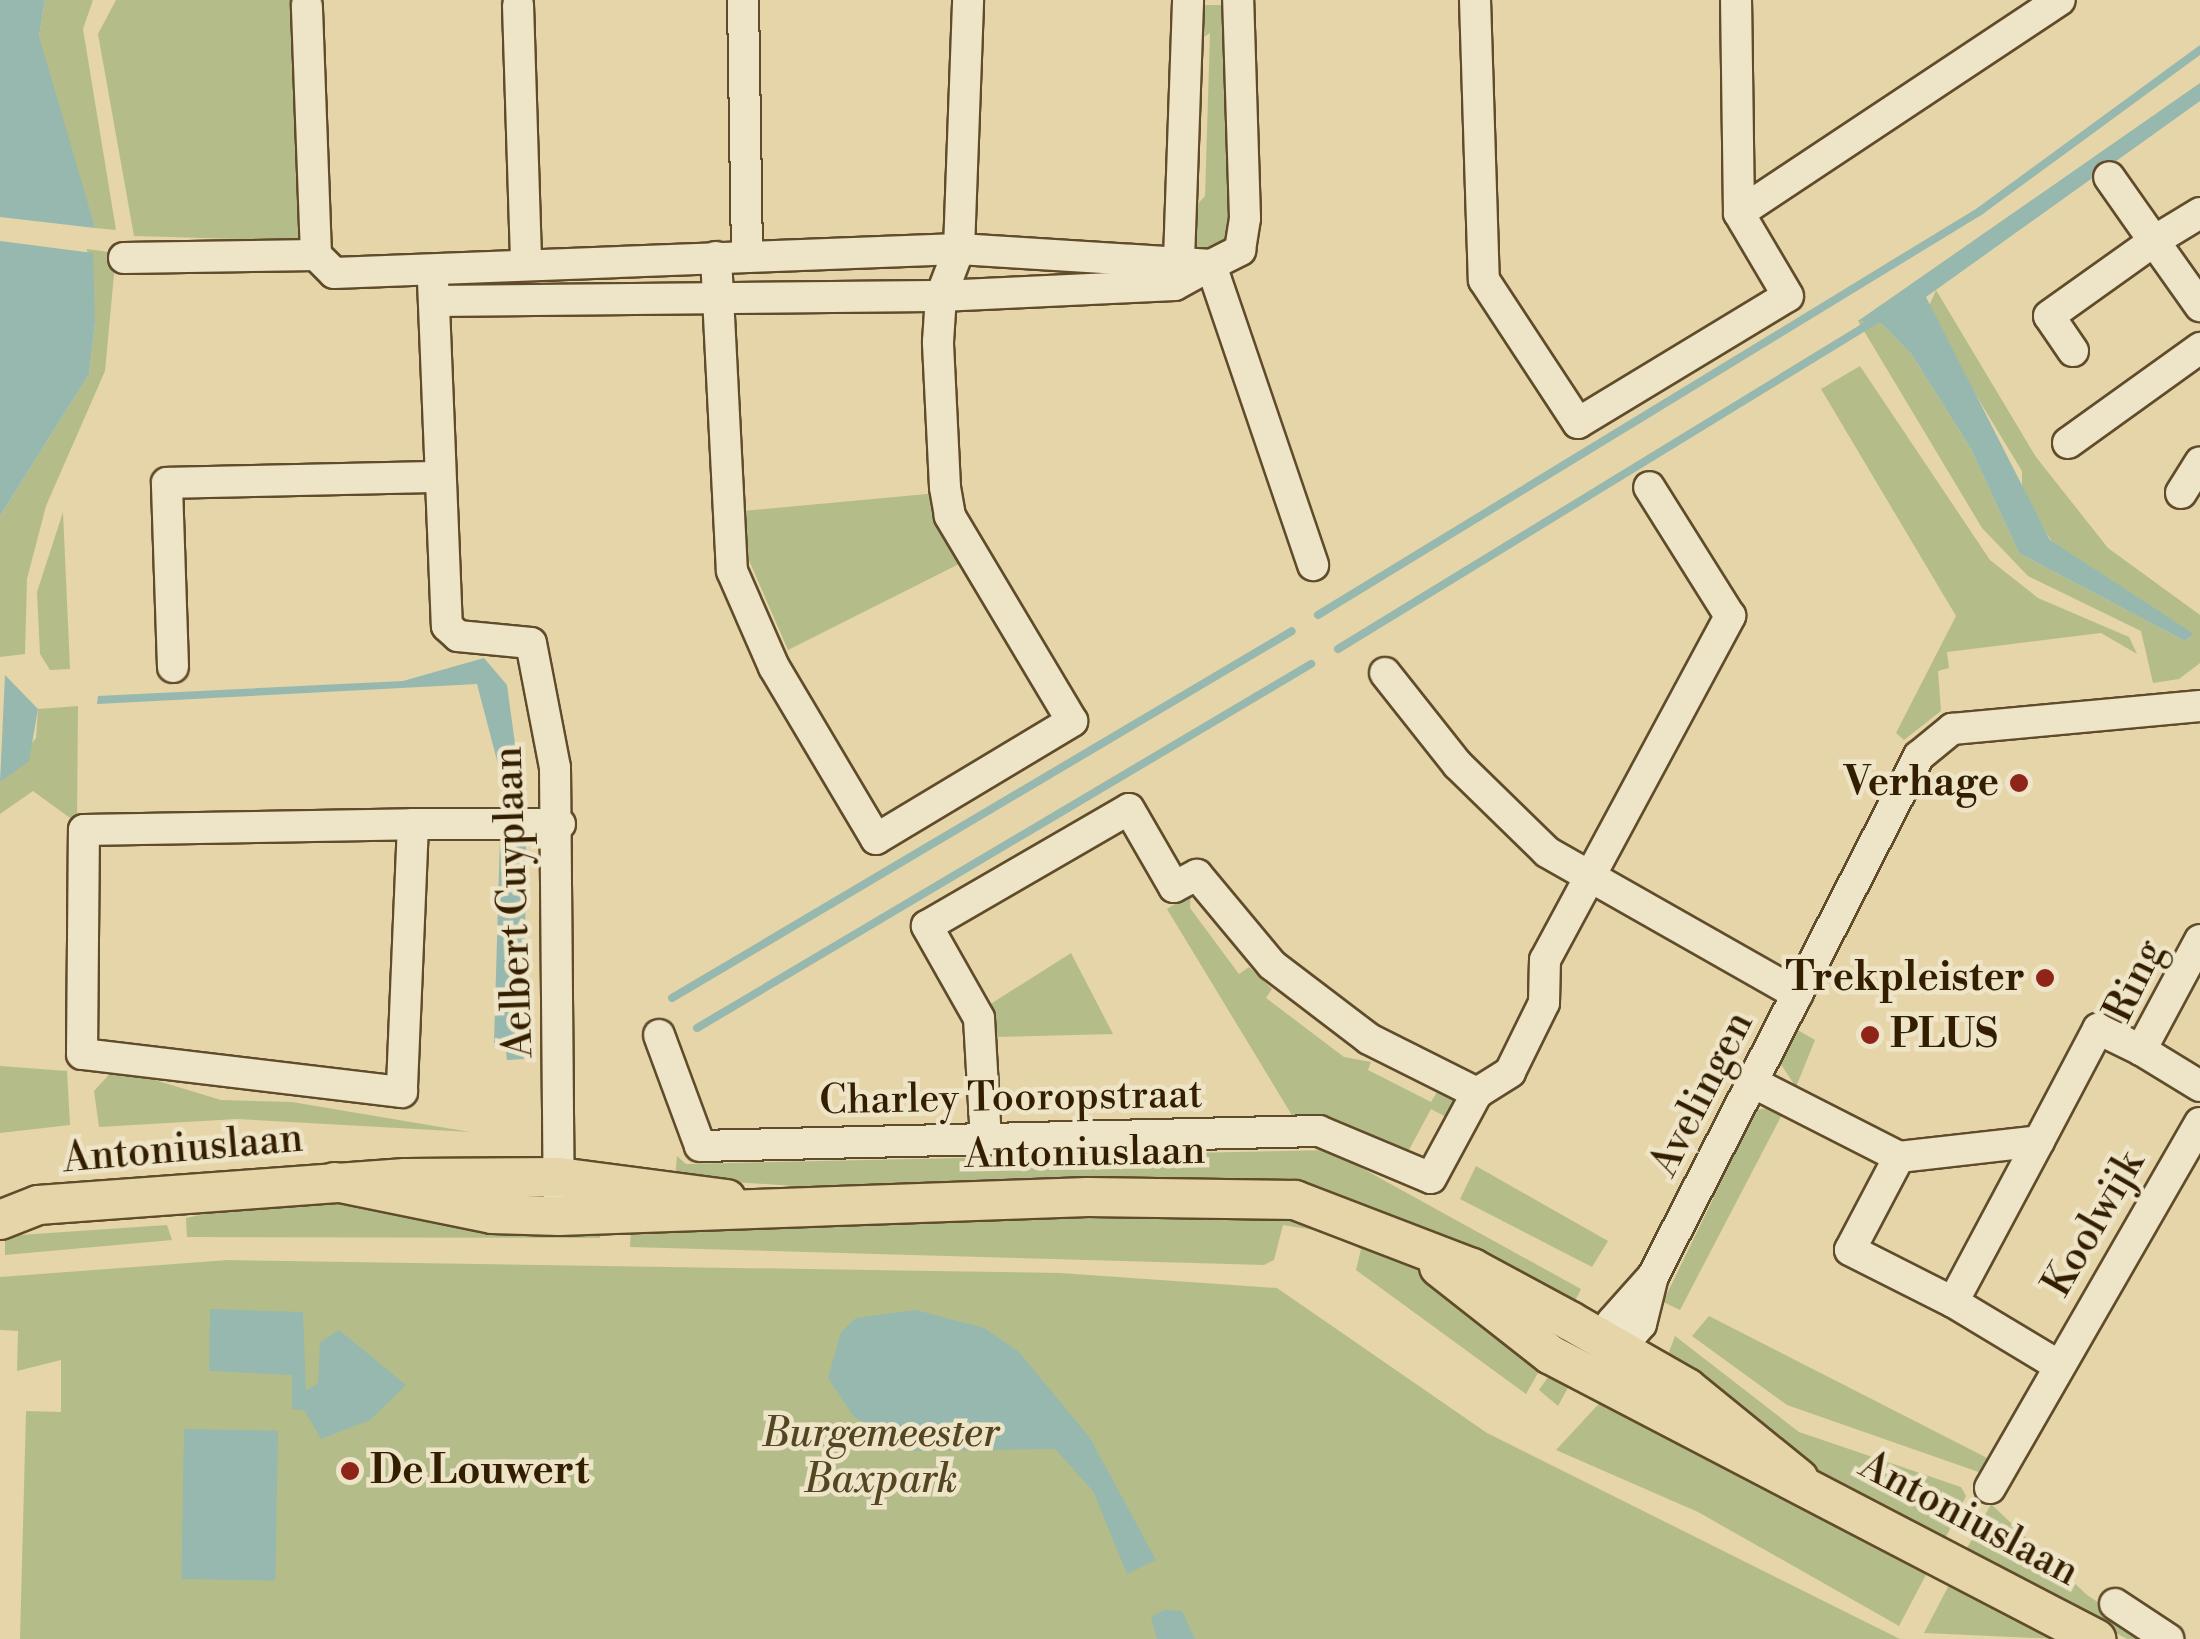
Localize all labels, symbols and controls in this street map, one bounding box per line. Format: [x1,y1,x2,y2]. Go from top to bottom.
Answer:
street label: Aelbert Cuyplaan [485,746,543,1058]
place label: Verhage [1844,759,1999,807]
marker: Verhage [2008,772,2030,794]
street label: Ring [2095,932,2175,1030]
place label: Trekpleister [1786,954,2025,1002]
marker: Trekpleister [2034,967,2056,989]
street label: Avelingen [1640,1004,1764,1184]
place label: PLUS [1890,1011,1998,1059]
marker: PLUS [1859,1024,1881,1046]
street label: Charley Tooropstraat [819,1071,1203,1125]
street label: Antoniuslaan [61,1115,305,1183]
street label: Antoniuslaan [964,1127,1206,1179]
street label: Koolwijk [2033,1143,2155,1305]
park label: Burgemeester Baxpark [762,1410,1000,1504]
street label: Antoniuslaan [1851,1441,2087,1597]
place label: De Louwert [370,1447,589,1495]
marker: De Louwert [339,1460,361,1482]

